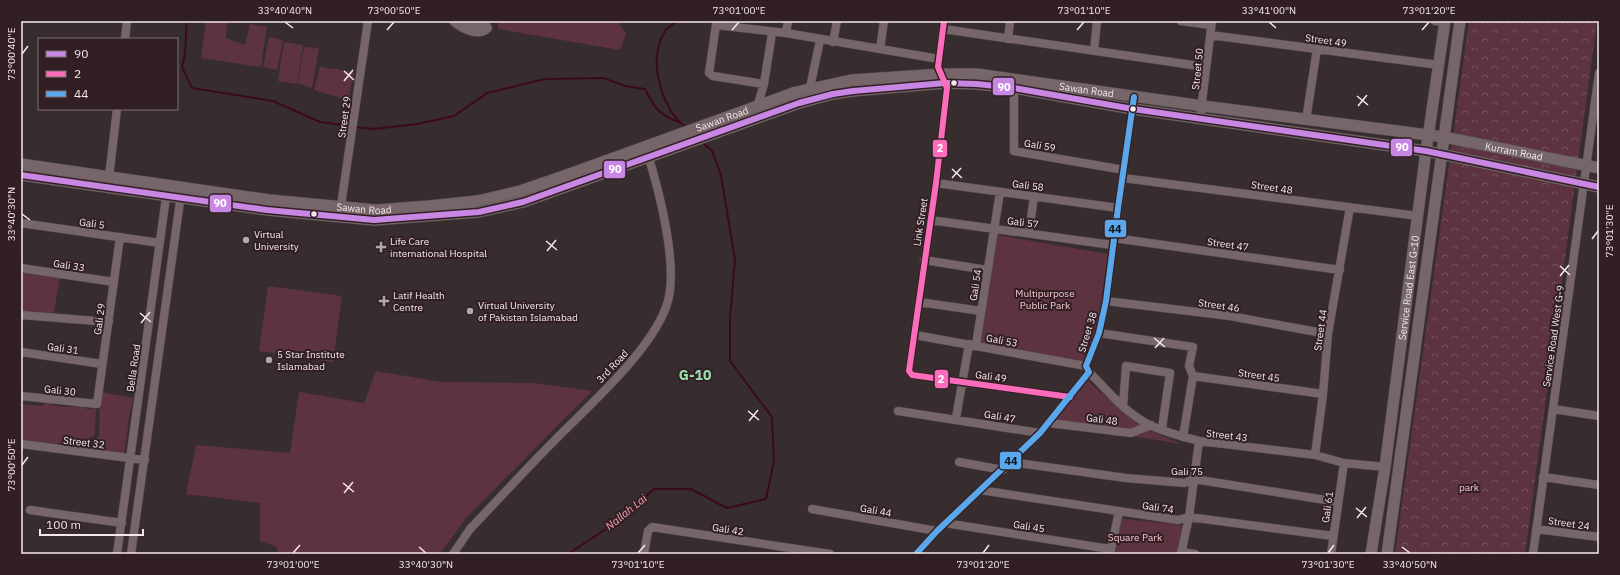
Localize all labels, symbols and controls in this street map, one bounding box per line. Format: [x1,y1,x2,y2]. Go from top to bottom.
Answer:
text: 33°40'40"N [258,4,312,17]
text: 73°00'50"E [367,4,421,17]
text: 73°01'00"E [712,4,766,17]
text: 73°01'10"E [1057,4,1111,17]
text: 33°41'00"N [1242,4,1296,17]
text: 73°01'20"E [1402,4,1456,17]
text: 73°00'40"E [5,27,18,81]
street label: Street 49 [1304,31,1348,50]
legend [38,38,178,110]
text: 90 [74,46,88,61]
street label: Street 50 [1189,48,1206,91]
text: 2 [74,66,81,81]
line badge: 90 [992,77,1015,96]
unlabelled marker [949,78,959,88]
text: 90 [997,80,1011,94]
street label: Sawan Road [1058,80,1115,100]
text: 44 [74,86,88,101]
street label: Street 29 [335,95,354,139]
street label: Sawan Road [694,104,750,135]
unlabelled marker [1128,104,1138,114]
street label: Gali 59 [1023,136,1057,155]
line badge: 90 [1390,138,1413,157]
line badge: 2 [932,139,948,158]
street label: Kurram Road [1484,139,1544,164]
text: 90 [1395,140,1409,154]
text: 2 [937,141,944,155]
line badge: 90 [603,160,626,179]
text: 90 [608,162,622,176]
street label: Gali 58 [1011,177,1045,194]
street label: Street 48 [1250,178,1294,197]
text: 33°40'30"N [5,187,18,241]
line badge: 90 [209,194,232,213]
text: 90 [213,196,227,210]
street label: Link Street [910,197,931,247]
street label: Sawan Road [336,200,392,217]
text: 73°01'30"E [1603,204,1616,258]
unlabelled marker [309,209,319,219]
street label: Gali 57 [1006,214,1040,231]
street label: Gali 5 [78,215,106,232]
line badge: 44 [1104,219,1127,238]
text: 44 [1108,222,1122,236]
place label: Virtual University [254,228,299,253]
street label: Service Road East G-10 [1396,234,1422,341]
marker: Virtual University [241,235,251,245]
place label: Life Care international Hospital [390,235,487,260]
street label: Street 47 [1206,235,1250,254]
marker: Life Care international Hospital [375,241,387,253]
street label: Gali 33 [52,257,86,274]
street label: Gali 54 [967,268,984,302]
street label: Service Road West G-9 [1540,284,1567,388]
park label: Multipurpose Public Park [1015,287,1075,312]
place label: Latif Health Centre [393,289,445,314]
marker: Latif Health Centre [378,295,390,307]
street label: Street 46 [1197,296,1241,315]
place label: Virtual University of Pakistan Islamabad [478,299,578,324]
street label: Gali 29 [91,302,108,336]
marker: Virtual University of Pakistan Islamabad [465,306,475,316]
street label: Street 44 [1311,308,1330,352]
street label: Street 38 [1075,310,1100,354]
street label: Gali 53 [985,331,1019,350]
street label: Gali 31 [46,340,80,357]
street label: Bella Road [124,343,143,393]
street label: 3rd Road [594,347,631,386]
place label: 5 Star Institute Islamabad [277,348,345,373]
marker: 5 Star Institute Islamabad [264,355,274,365]
district label: G-10 [679,366,711,384]
street label: Street 45 [1237,366,1281,385]
street label: Gali 49 [974,368,1008,385]
line badge: 2 [934,369,949,389]
text: 2 [938,372,945,386]
street label: Gali 30 [43,382,76,399]
street label: Gali 47 [983,407,1017,426]
street label: Gali 48 [1085,411,1119,428]
street label: Street 43 [1205,426,1248,444]
street label: Street 32 [62,433,105,451]
text: 73°00'50"E [5,438,18,492]
line badge: 44 [999,451,1022,470]
text: 44 [1004,454,1018,468]
street label: Gali 75 [1171,465,1203,478]
park label: park [1459,481,1480,494]
street label: Gali 61 [1319,490,1336,524]
water label: Nallah Lai [602,491,650,533]
street label: Gali 74 [1141,499,1175,516]
street label: Gali 44 [859,501,893,520]
scale bar [40,511,143,537]
street label: Street 24 [1547,514,1591,533]
text: 100 m [46,517,81,532]
street label: Gali 45 [1012,518,1046,535]
street label: Gali 42 [711,521,745,538]
park label: Square Park [1108,531,1163,544]
text: 73°01'00"E [266,558,320,571]
text: 33°40'30"N [399,558,453,571]
text: 73°01'10"E [611,558,665,571]
text: 73°01'20"E [956,558,1010,571]
text: 73°01'30"E [1301,558,1355,571]
text: 33°40'50"N [1383,558,1437,571]

